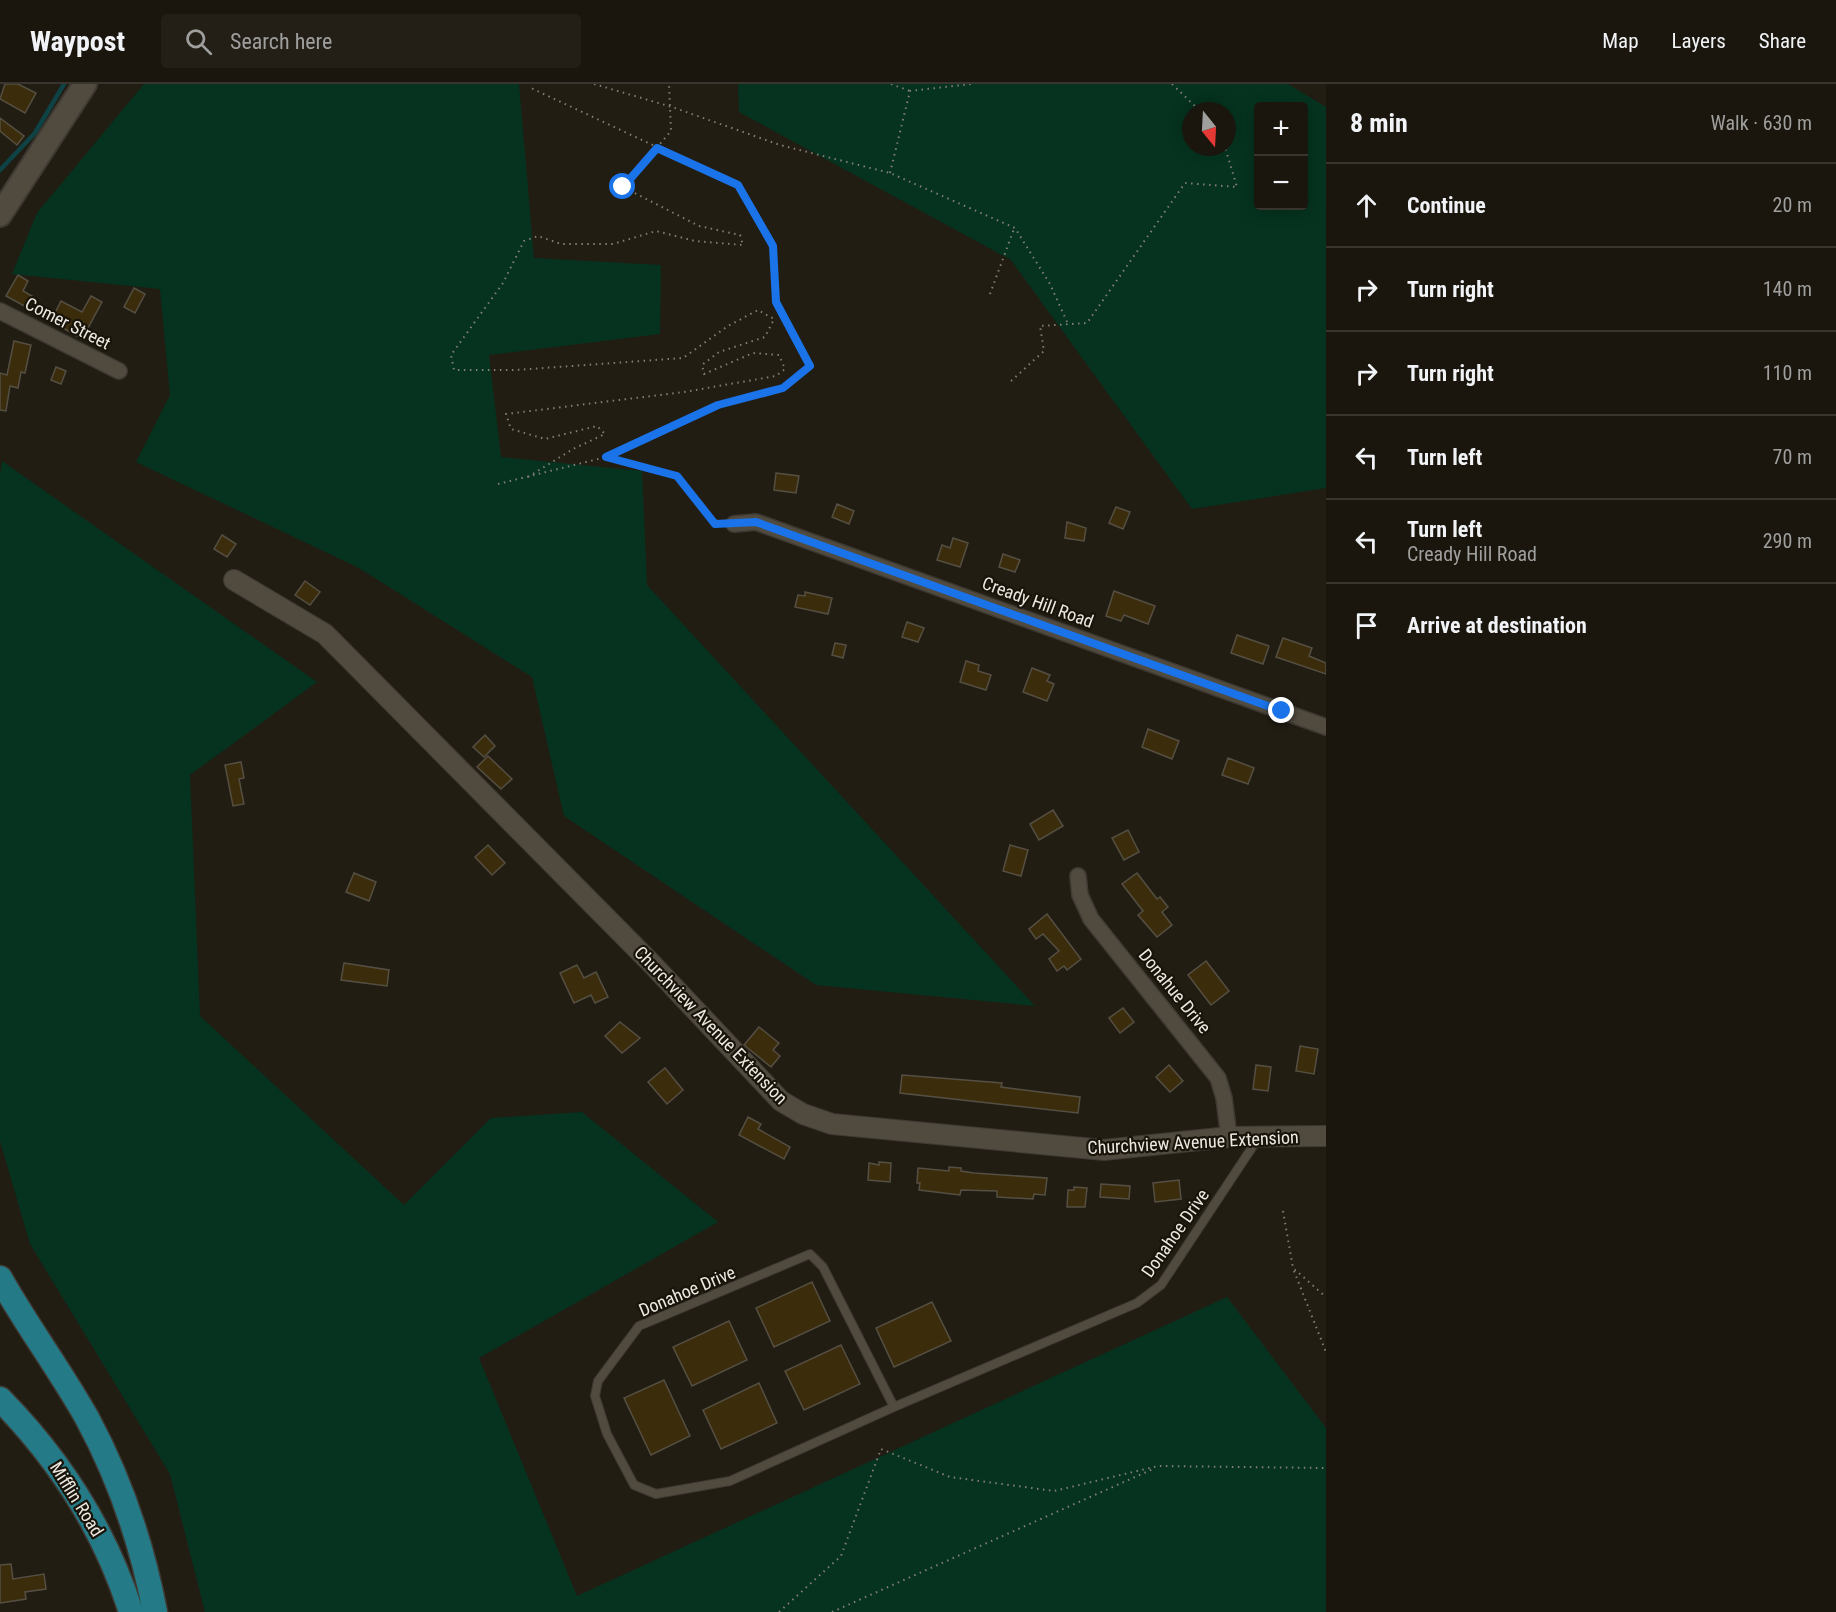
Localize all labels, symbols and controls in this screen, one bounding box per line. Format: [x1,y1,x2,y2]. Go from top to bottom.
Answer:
search box [161,14,581,68]
text: Waypost [30,25,125,58]
icon: search [182,25,215,58]
text: Search here [230,29,332,54]
text: Map [1602,29,1639,53]
text: Layers [1672,29,1726,53]
text: Share [1759,29,1806,53]
north arrow [1182,102,1236,156]
map controls [1254,102,1308,210]
button: + [1254,102,1308,156]
text: 8 min [1350,108,1408,138]
text: Walk · 630 m [1711,111,1812,135]
button: − [1254,156,1308,210]
route start [609,173,635,199]
icon: ahead [1350,189,1383,222]
text: Continue [1407,193,1486,218]
text: 20 m [1773,193,1812,217]
icon: right [1350,273,1383,306]
text: Turn right [1407,277,1494,302]
text: 140 m [1763,277,1812,301]
street label: Comer Street [22,293,114,353]
icon: right [1350,357,1383,390]
text: Turn right [1407,361,1494,386]
text: 110 m [1763,361,1812,385]
icon: left [1350,441,1383,474]
text: Turn left [1407,445,1482,470]
text: 70 m [1773,445,1812,469]
text: Turn left [1407,517,1482,542]
icon: left [1350,525,1383,558]
text: 290 m [1763,529,1812,553]
text: Cready Hill Road [1407,542,1537,566]
street label: Cready Hill Road [979,572,1097,632]
icon: arrive [1350,609,1383,642]
text: Arrive at destination [1407,613,1587,638]
route end [1268,697,1294,723]
street label: Churchview Avenue Extension [630,942,792,1108]
street label: Donahue Drive [1135,945,1215,1037]
street label: Churchview Avenue Extension [1087,1126,1299,1158]
street label: Donahoe Drive [1137,1185,1213,1281]
street label: Donahoe Drive [636,1261,738,1321]
street label: Mifflin Road [46,1458,108,1540]

